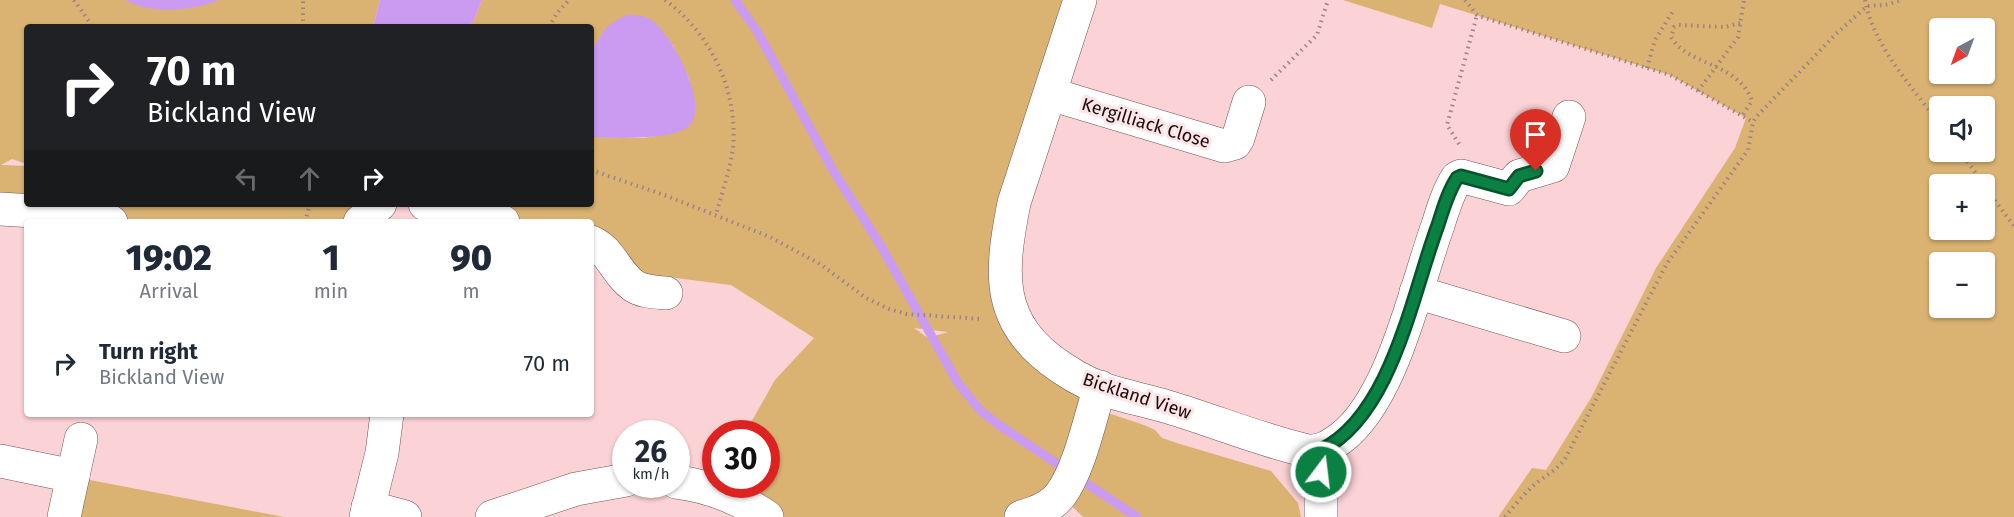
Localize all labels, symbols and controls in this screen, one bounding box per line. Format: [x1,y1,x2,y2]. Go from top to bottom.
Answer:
north arrow [1929,18,1995,84]
map controls [1929,18,1995,318]
text: 70 m [147,46,236,96]
icon: right [48,48,126,126]
street label: Kergilliack Close [1079,93,1213,153]
button: sound [1929,96,1995,162]
text: Bickland View [147,97,316,129]
pin [1510,109,1561,171]
icon: arrive [1519,118,1552,151]
icon: left [230,162,263,195]
icon: ahead [293,162,326,195]
icon: right [356,162,389,195]
button: + [1929,174,1995,240]
text: 19:02 [126,236,212,280]
text: 1 [323,236,340,280]
text: 90 [450,236,492,280]
button: − [1929,252,1995,318]
text: Arrival [140,279,198,303]
text: min [314,279,348,303]
text: m [463,279,480,303]
text: Turn right [99,338,198,365]
icon: right [48,347,81,380]
text: 70 m [524,350,570,377]
text: Bickland View [99,365,224,389]
street label: Bickland View [1080,368,1194,424]
speed limit sign: 30 [702,420,780,498]
text: 26 [635,434,667,470]
position arrow [1289,440,1353,504]
text: km/h [632,465,670,483]

